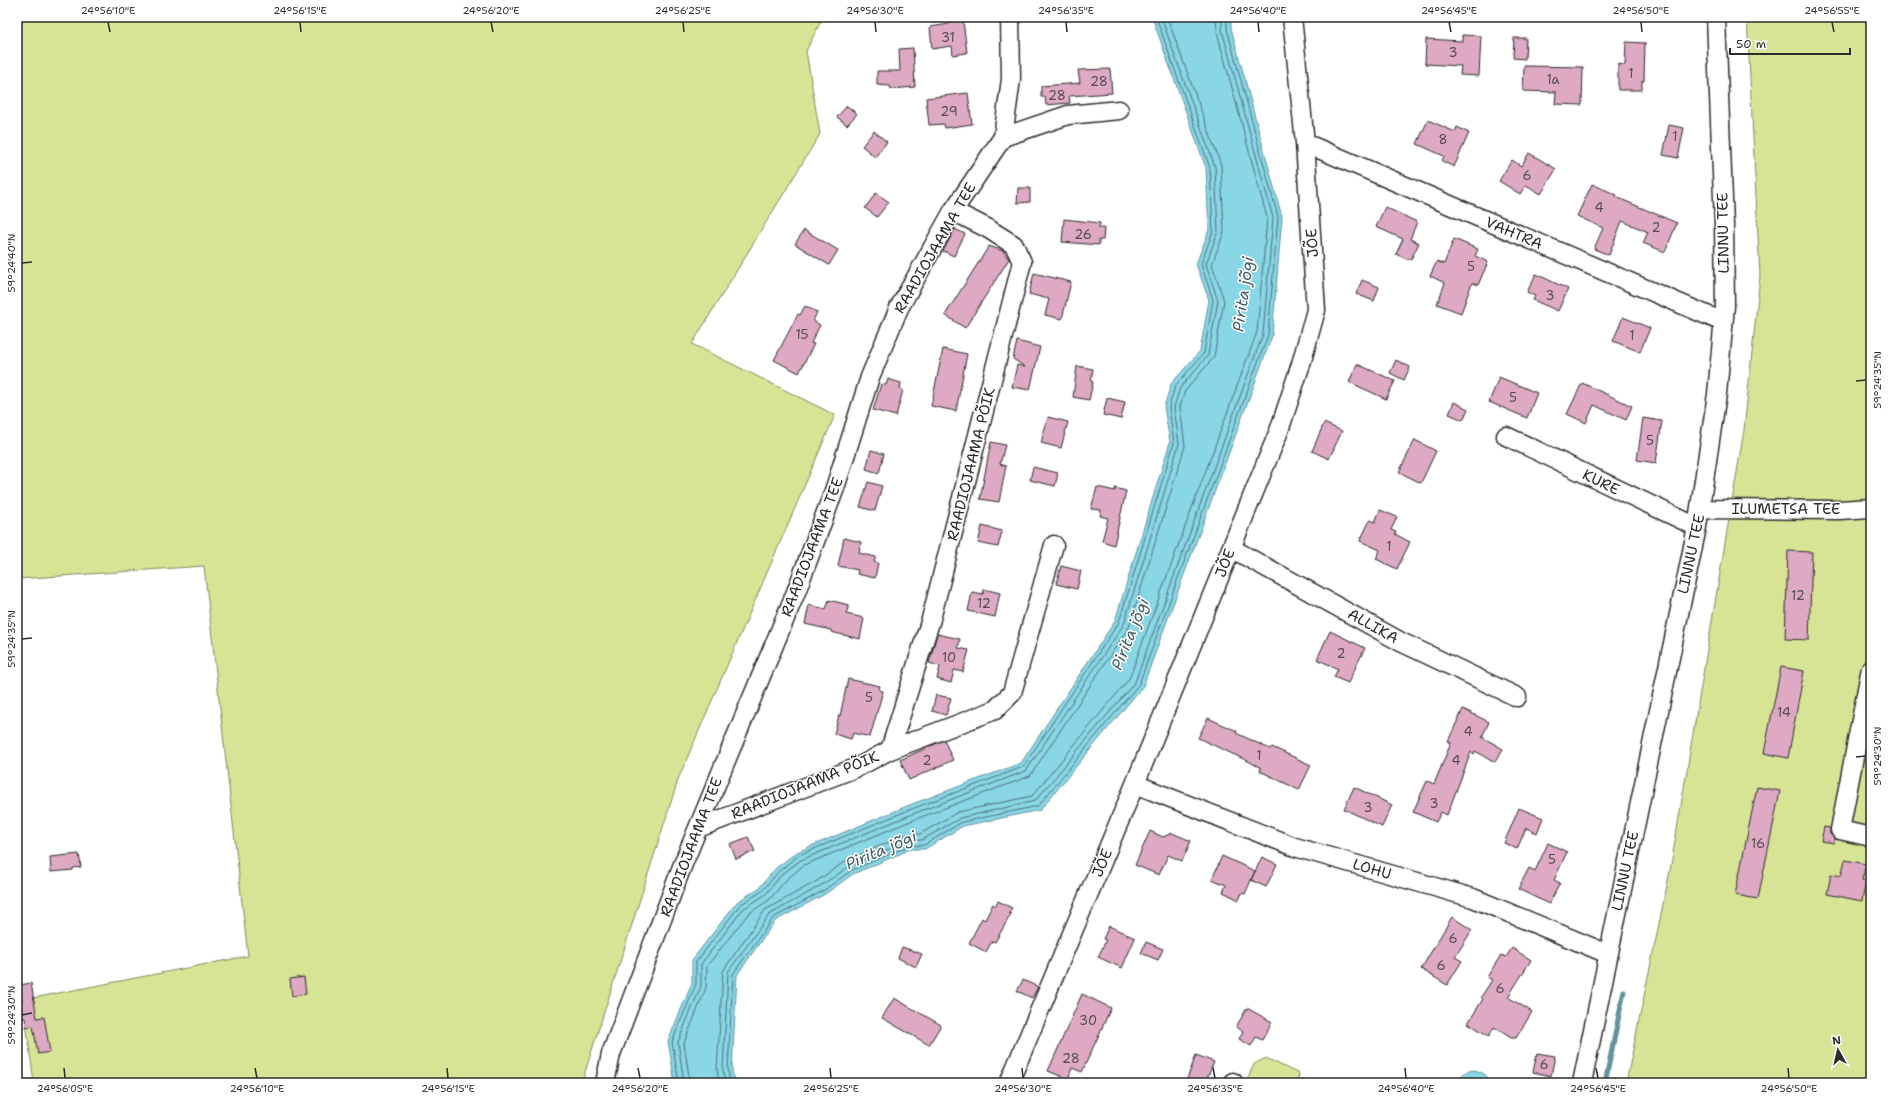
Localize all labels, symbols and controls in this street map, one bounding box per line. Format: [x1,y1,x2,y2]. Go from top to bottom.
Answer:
text: 24°56'10"E [81,4,135,17]
text: 24°56'15"E [273,4,327,17]
text: 24°56'20"E [462,4,520,17]
text: 24°56'25"E [655,4,711,17]
text: 24°56'30"E [846,4,904,17]
text: 24°56'35"E [1038,4,1094,17]
text: 24°56'40"E [1229,4,1287,17]
text: 24°56'45"E [1421,4,1477,17]
text: 24°56'50"E [1613,4,1669,17]
text: 24°56'55"E [1804,4,1860,17]
house number: 31 [941,29,955,46]
scale bar [1730,30,1850,56]
text: 50 m [1736,36,1766,52]
house number: 3 [1448,44,1458,61]
house number: 1 [1628,65,1634,82]
house number: 1a [1546,71,1560,88]
house number: 28 [1090,73,1108,90]
house number: 28 [1048,87,1066,104]
house number: 29 [940,103,958,120]
house number: 1 [1672,128,1678,145]
house number: 8 [1438,131,1448,148]
house number: 6 [1522,167,1532,184]
street label: RAADIOJAAMA TEE [889,179,981,317]
street label: LINNU TEE [1712,192,1734,274]
house number: 4 [1594,199,1604,216]
street label: VAHTRA [1482,212,1546,254]
house number: 2 [1651,219,1661,236]
house number: 26 [1074,226,1092,243]
street label: JÕE [1299,228,1323,258]
text: 59°24'40"N [5,234,18,292]
water label: Pirita jõgi [1227,255,1259,333]
house number: 5 [1467,258,1475,275]
house number: 3 [1545,287,1555,304]
house number: 15 [795,326,809,343]
house number: 1 [1629,327,1635,344]
text: 59°24'35"N [1871,351,1884,409]
street label: RAADIOJAAMA PÕIK [940,384,1000,543]
house number: 5 [1509,389,1517,406]
house number: 5 [1646,432,1654,449]
street label: KURE [1579,464,1623,500]
street label: RAADIOJAAMA TEE [776,474,848,620]
street label: ILUMETSA TEE [1731,499,1841,519]
street label: LINNU TEE [1673,512,1709,596]
house number: 1 [1386,538,1392,555]
street label: JÕE [1208,545,1240,580]
house number: 12 [1791,587,1805,604]
house number: 12 [977,595,991,612]
water label: Pirita jõgi [1106,595,1154,673]
street label: ALLIKA [1344,604,1402,648]
text: 59°24'35"N [5,610,18,668]
house number: 2 [1336,645,1346,662]
house number: 10 [942,649,956,666]
house number: 5 [865,689,873,706]
house number: 14 [1777,704,1791,721]
house number: 4 [1463,723,1473,740]
text: 59°24'30"N [1871,727,1884,785]
street label: RAADIOJAAMA PÕIK [727,744,882,824]
house number: 1 [1256,747,1262,764]
house number: 2 [922,752,932,769]
house number: 4 [1451,752,1461,769]
street label: RAADIOJAAMA TEE [655,774,727,920]
house number: 3 [1429,795,1439,812]
house number: 3 [1363,799,1373,816]
water label: Pirita jõgi [842,825,920,874]
street label: LINNU TEE [1607,829,1643,913]
house number: 16 [1751,835,1765,852]
street label: JÕE [1085,845,1117,880]
house number: 5 [1548,851,1556,868]
street label: LOHU [1350,854,1394,884]
house number: 6 [1448,930,1458,947]
house number: 6 [1436,957,1446,974]
house number: 6 [1495,980,1505,997]
text: 59°24'30"N [5,986,18,1044]
house number: 30 [1079,1012,1097,1029]
north arrow [1818,1030,1858,1070]
text: N [1831,1033,1842,1049]
house number: 28 [1062,1050,1080,1067]
house number: 6 [1539,1056,1549,1073]
text: 24°56'05"E [37,1082,93,1095]
text: 24°56'10"E [230,1082,284,1095]
text: 24°56'15"E [421,1082,475,1095]
text: 24°56'20"E [611,1082,669,1095]
text: 24°56'25"E [803,1082,859,1095]
text: 24°56'30"E [994,1082,1052,1095]
text: 24°56'35"E [1187,1082,1243,1095]
text: 24°56'40"E [1377,1082,1435,1095]
text: 24°56'45"E [1570,1082,1626,1095]
text: 24°56'50"E [1761,1082,1817,1095]

